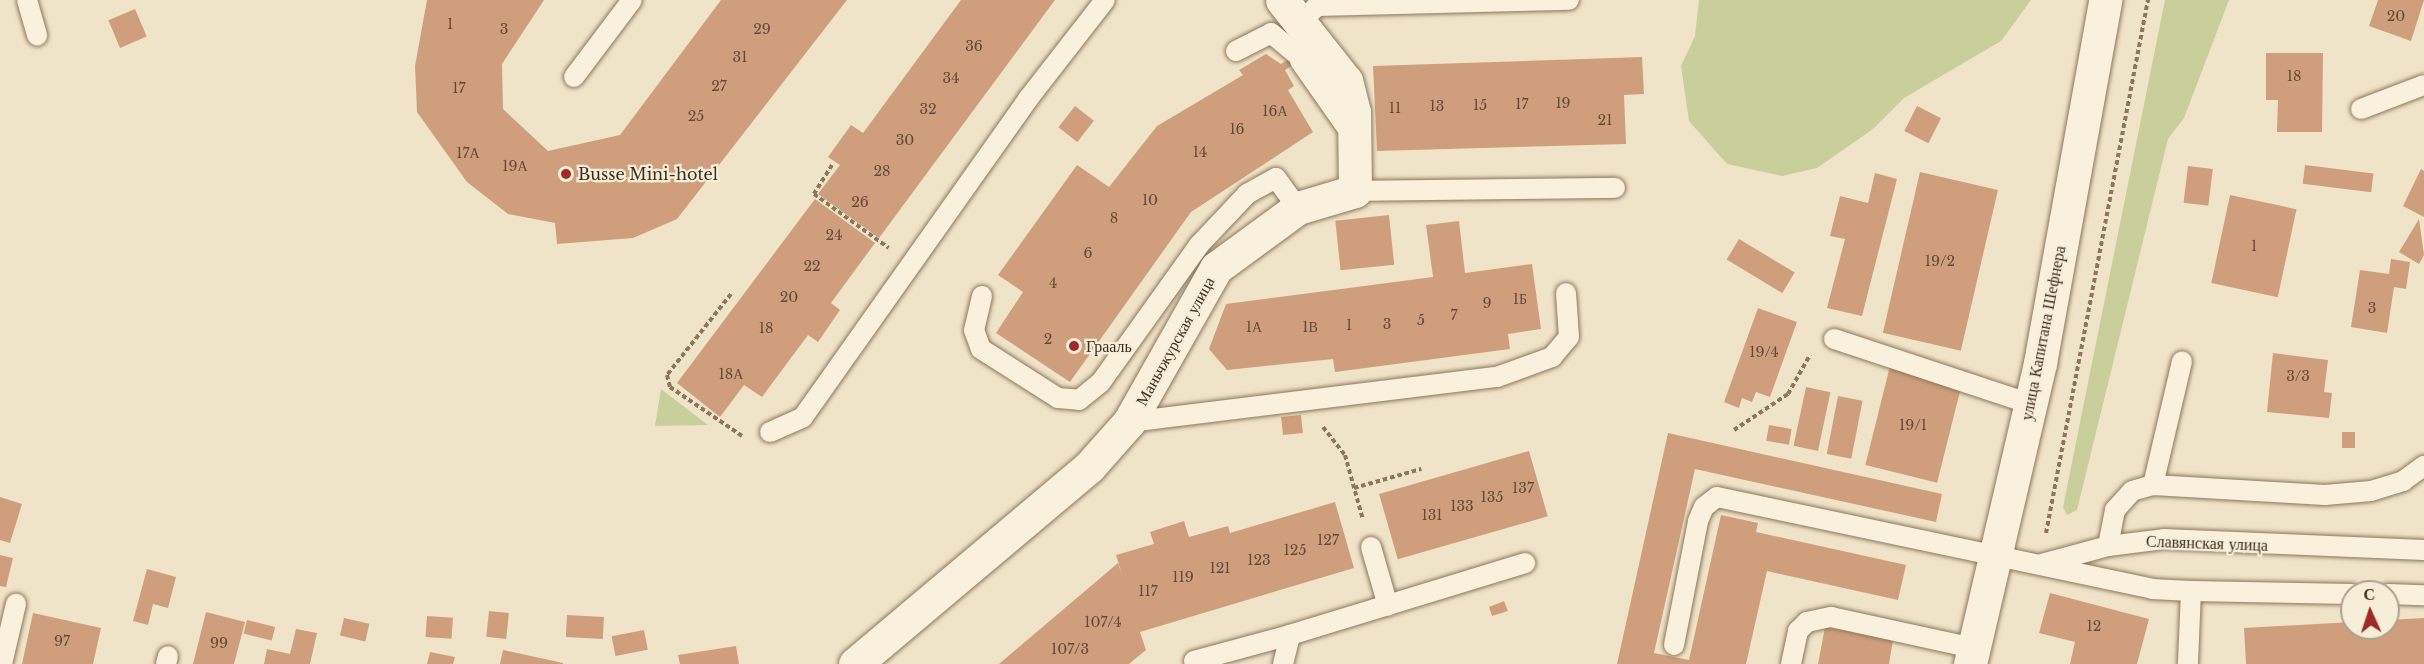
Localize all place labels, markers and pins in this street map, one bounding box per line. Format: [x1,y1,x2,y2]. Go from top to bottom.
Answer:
place label: Busse Mini-hotel [578,164,718,184]
marker: Busse Mini-hotel [559,167,573,181]
place label: Грааль [1086,336,1132,356]
marker: Грааль [1067,339,1081,353]

